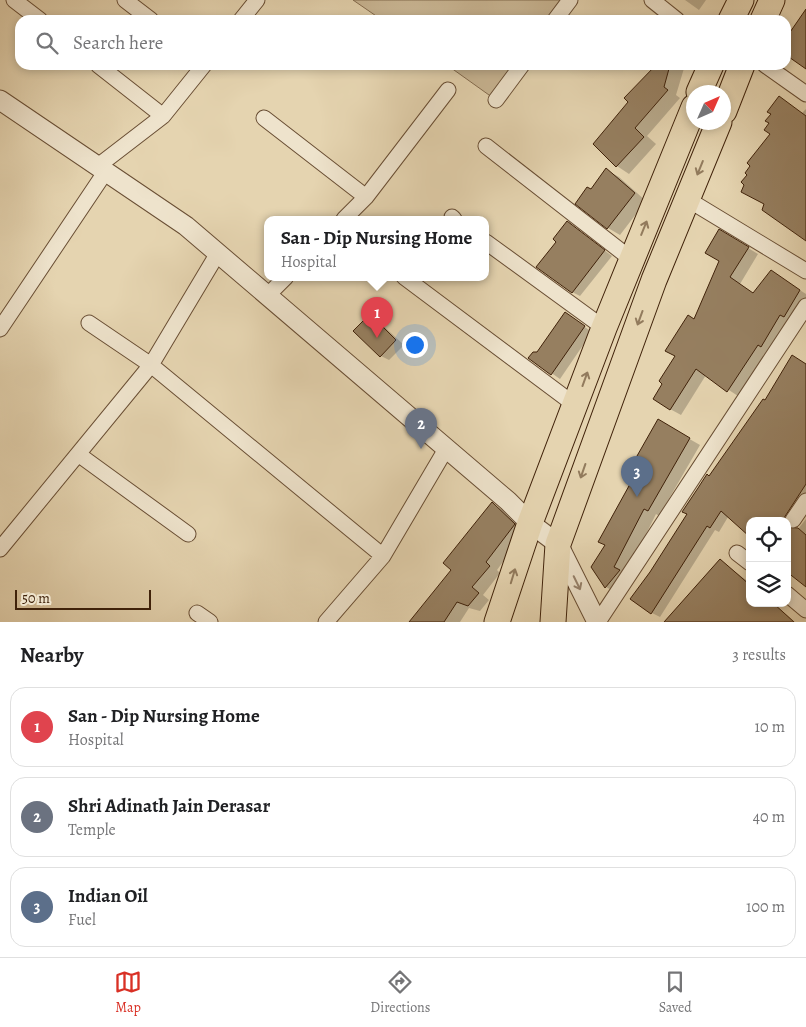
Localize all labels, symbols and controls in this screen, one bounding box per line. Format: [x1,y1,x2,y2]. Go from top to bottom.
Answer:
search box [15,15,791,70]
icon: search [33,29,61,57]
text: Search here [73,30,163,56]
north arrow [686,85,731,130]
one-way arrow [695,159,704,175]
popup [264,216,489,281]
one-way arrow [639,221,649,236]
text: San - Dip Nursing Home [281,225,472,251]
text: Hospital [281,251,336,273]
pin: 1 [361,297,393,338]
one-way arrow [635,310,644,326]
your location [402,332,428,358]
one-way arrow [581,372,590,387]
pin: 2 [405,408,437,449]
pin: 3 [621,456,653,497]
one-way arrow [578,463,588,479]
map controls [746,517,791,607]
button: locate [746,517,791,562]
button: layers [746,562,791,607]
one-way arrow [509,569,519,585]
one-way arrow [573,575,582,590]
scale bar [15,587,151,610]
text: 50 m [22,589,50,608]
text: Nearby [20,641,83,669]
text: 3 results [732,644,786,666]
text: San - Dip Nursing Home [68,703,260,729]
text: 1 [34,716,40,738]
text: 10 m [755,716,785,738]
text: Hospital [68,729,124,751]
text: Shri Adinath Jain Derasar [68,793,270,819]
text: 2 [33,806,41,828]
text: 40 m [753,806,785,828]
text: Temple [68,819,116,841]
text: Indian Oil [68,883,148,909]
text: 3 [34,896,40,918]
text: 100 m [746,896,785,918]
text: Fuel [68,909,96,931]
tab: Map [114,968,142,1017]
tab: Directions [370,968,430,1017]
tab: Saved [659,968,692,1017]

